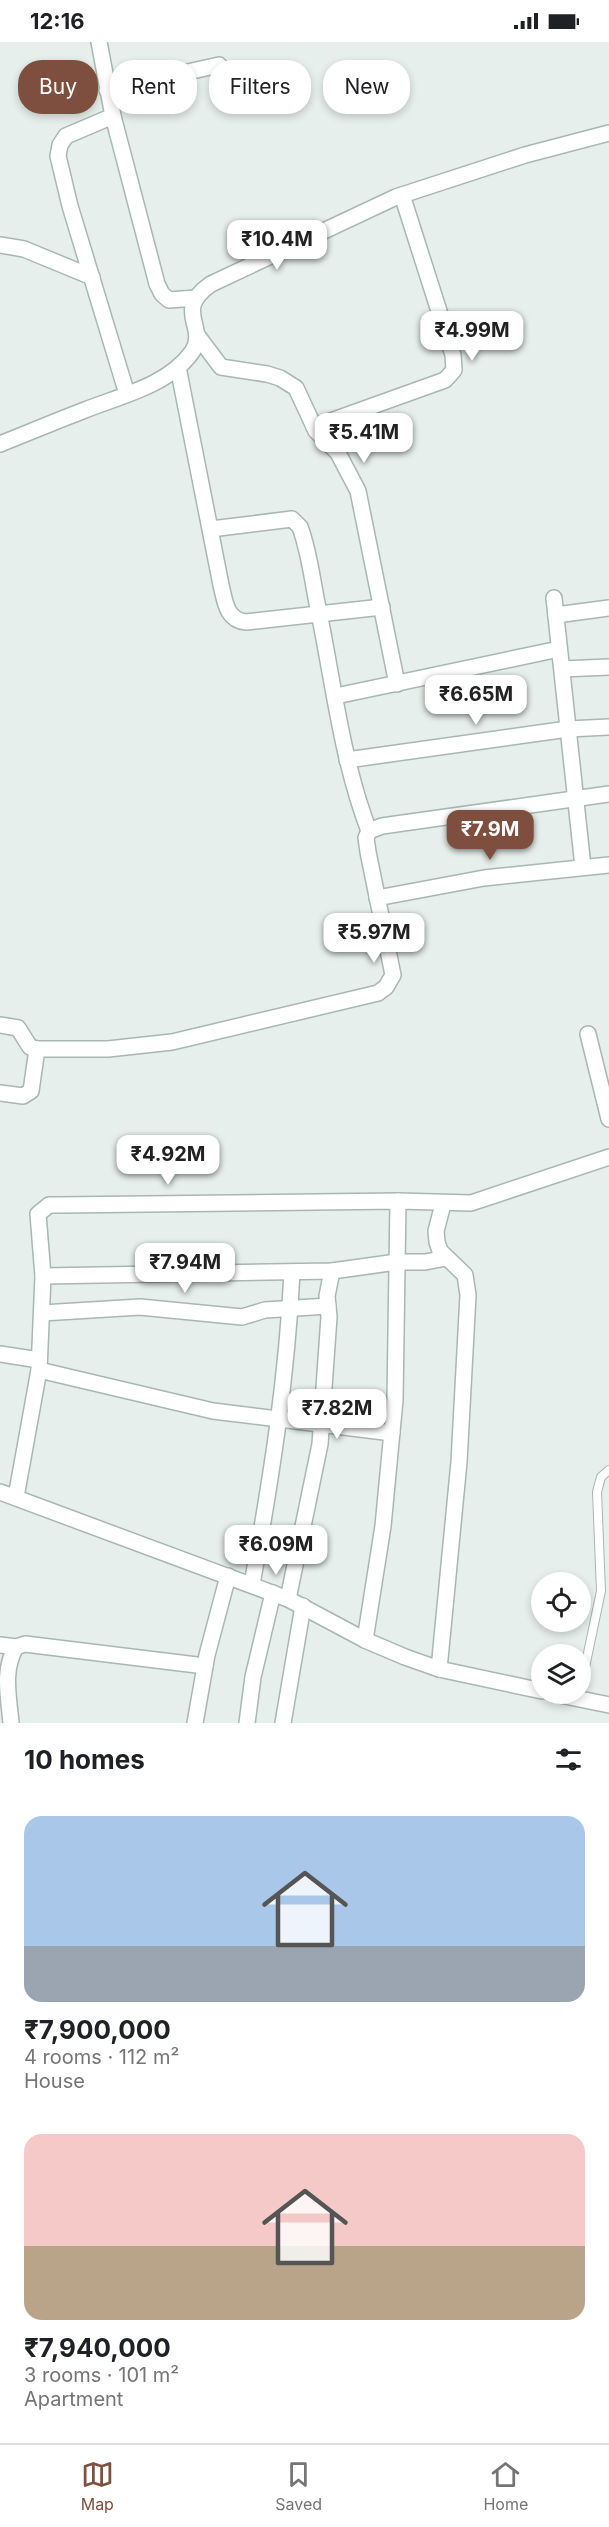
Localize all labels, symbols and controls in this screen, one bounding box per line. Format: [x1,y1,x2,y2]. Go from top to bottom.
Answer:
text: 12:16 [30,8,84,34]
chip: Buy [18,60,98,114]
chip: Rent [110,60,197,114]
chip: Filters [209,60,311,114]
chip: New [323,60,410,114]
pin: ₹10.4M [228,220,326,271]
text: ₹10.4M [241,227,313,251]
pin: ₹4.99M [423,311,521,362]
text: ₹4.99M [434,318,510,342]
pin: ₹5.41M [315,413,413,464]
text: ₹5.41M [329,420,399,444]
pin: ₹6.65M [427,675,525,726]
text: ₹6.65M [439,682,513,706]
pin: ₹7.9M [448,810,532,861]
text: ₹7.9M [461,817,519,841]
pin: ₹5.97M [325,913,423,964]
text: ₹5.97M [337,920,411,944]
pin: ₹4.92M [119,1135,217,1186]
text: ₹4.92M [131,1142,205,1166]
pin: ₹7.94M [136,1243,234,1294]
text: ₹7.94M [149,1250,221,1274]
pin: ₹7.82M [288,1389,386,1440]
text: ₹7.82M [302,1396,372,1420]
pin: ₹6.09M [227,1525,325,1576]
text: ₹6.09M [238,1532,314,1556]
map controls [531,1572,591,1704]
button: locate [531,1572,591,1632]
button: layers [531,1644,591,1704]
icon: filters [552,1743,585,1776]
text: 10 homes [24,1744,145,1775]
icon: home [251,1855,359,1963]
text: ₹7,900,000 [24,2014,171,2045]
text: 4 rooms · 112 m² [24,2045,179,2069]
text: House [24,2069,85,2093]
icon: home [251,2173,359,2281]
text: ₹7,940,000 [24,2332,171,2363]
text: 3 rooms · 101 m² [24,2363,179,2387]
text: Apartment [24,2387,123,2411]
tab: Map [81,2458,114,2514]
tab: Saved [275,2458,322,2514]
tab: Home [483,2458,528,2514]

